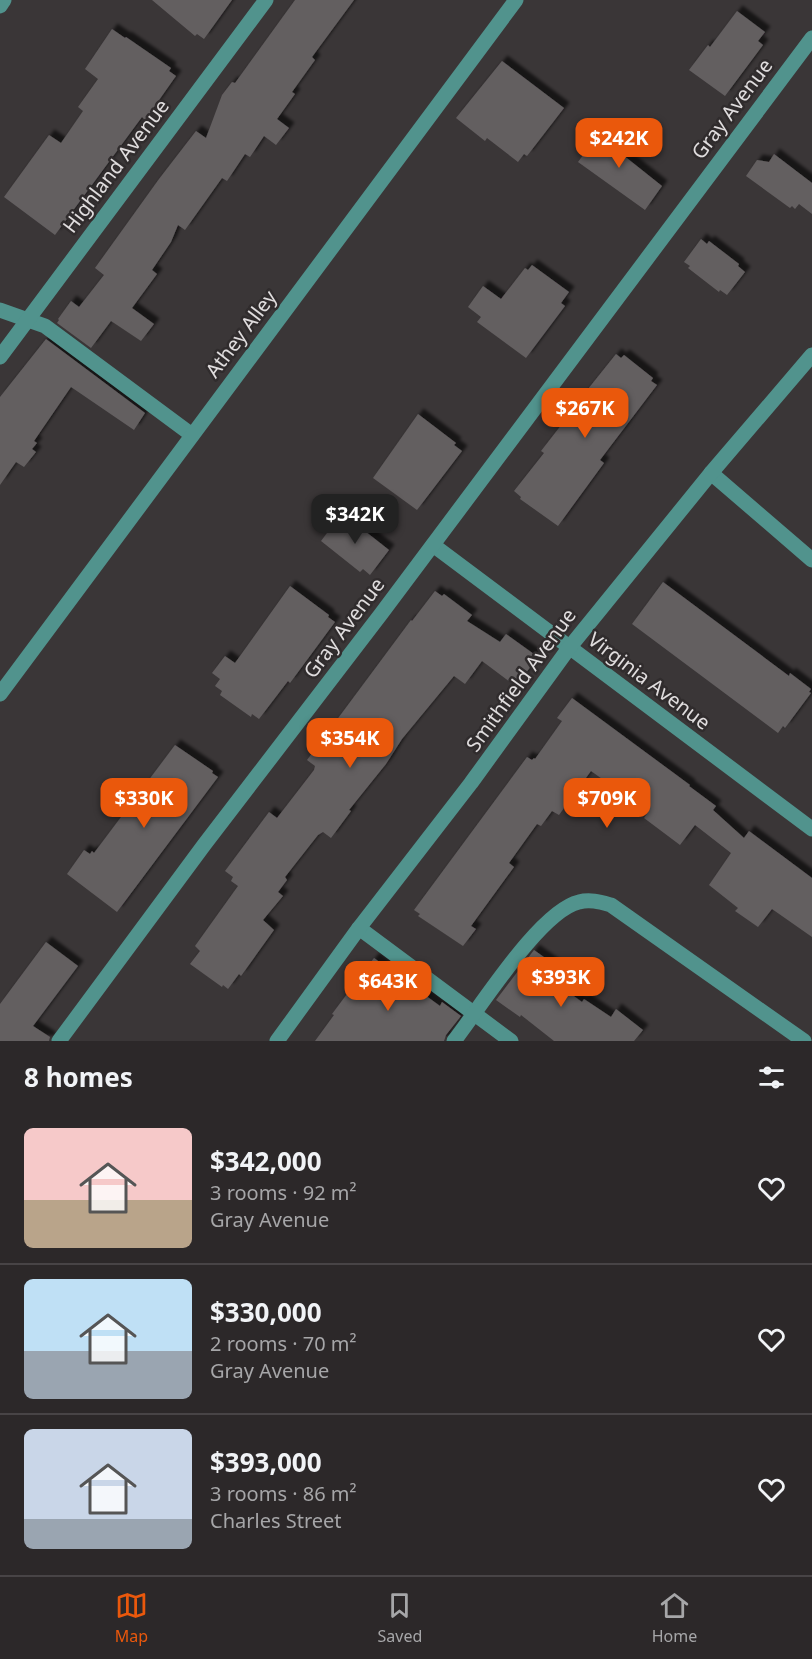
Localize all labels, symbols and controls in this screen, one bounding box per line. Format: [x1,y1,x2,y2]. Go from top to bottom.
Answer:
street label: Gray Avenue [685,53,778,164]
street label: Highland Avenue [56,93,175,238]
pin: $242K [577,118,661,169]
text: $242K [589,124,649,151]
street label: Athey Alley [199,284,283,383]
pin: $267K [543,388,627,439]
text: $267K [555,394,615,421]
pin: $342K [313,494,397,545]
text: $342K [325,500,385,527]
street label: Gray Avenue [297,572,390,683]
street label: Smithfield Avenue [460,603,582,757]
street label: Virginia Avenue [583,626,716,736]
pin: $354K [308,718,392,769]
text: $354K [320,724,380,751]
pin: $330K [102,778,186,829]
pin: $709K [565,778,649,829]
text: $330K [114,784,174,811]
text: $709K [577,784,637,811]
pin: $393K [519,957,603,1008]
pin: $643K [346,961,430,1012]
text: $393K [531,963,591,990]
text: $643K [358,967,418,994]
text: 8 homes [24,1059,133,1095]
icon: filters [755,1061,788,1094]
text: $342,000 [210,1143,322,1179]
icon: home [72,1152,144,1224]
icon: heart [755,1172,788,1205]
text: 3 rooms · 92 m² [210,1179,357,1206]
text: Gray Avenue [210,1206,329,1233]
text: $330,000 [210,1294,322,1330]
icon: home [72,1303,144,1375]
icon: heart [755,1323,788,1356]
text: 2 rooms · 70 m² [210,1330,357,1357]
text: Gray Avenue [210,1357,329,1384]
text: $393,000 [210,1444,322,1480]
icon: home [72,1453,144,1525]
icon: heart [755,1473,788,1506]
text: 3 rooms · 86 m² [210,1480,357,1507]
text: Charles Street [210,1507,342,1534]
tab: Map [115,1589,148,1647]
tab: Saved [378,1589,422,1647]
tab: Home [652,1589,697,1647]

